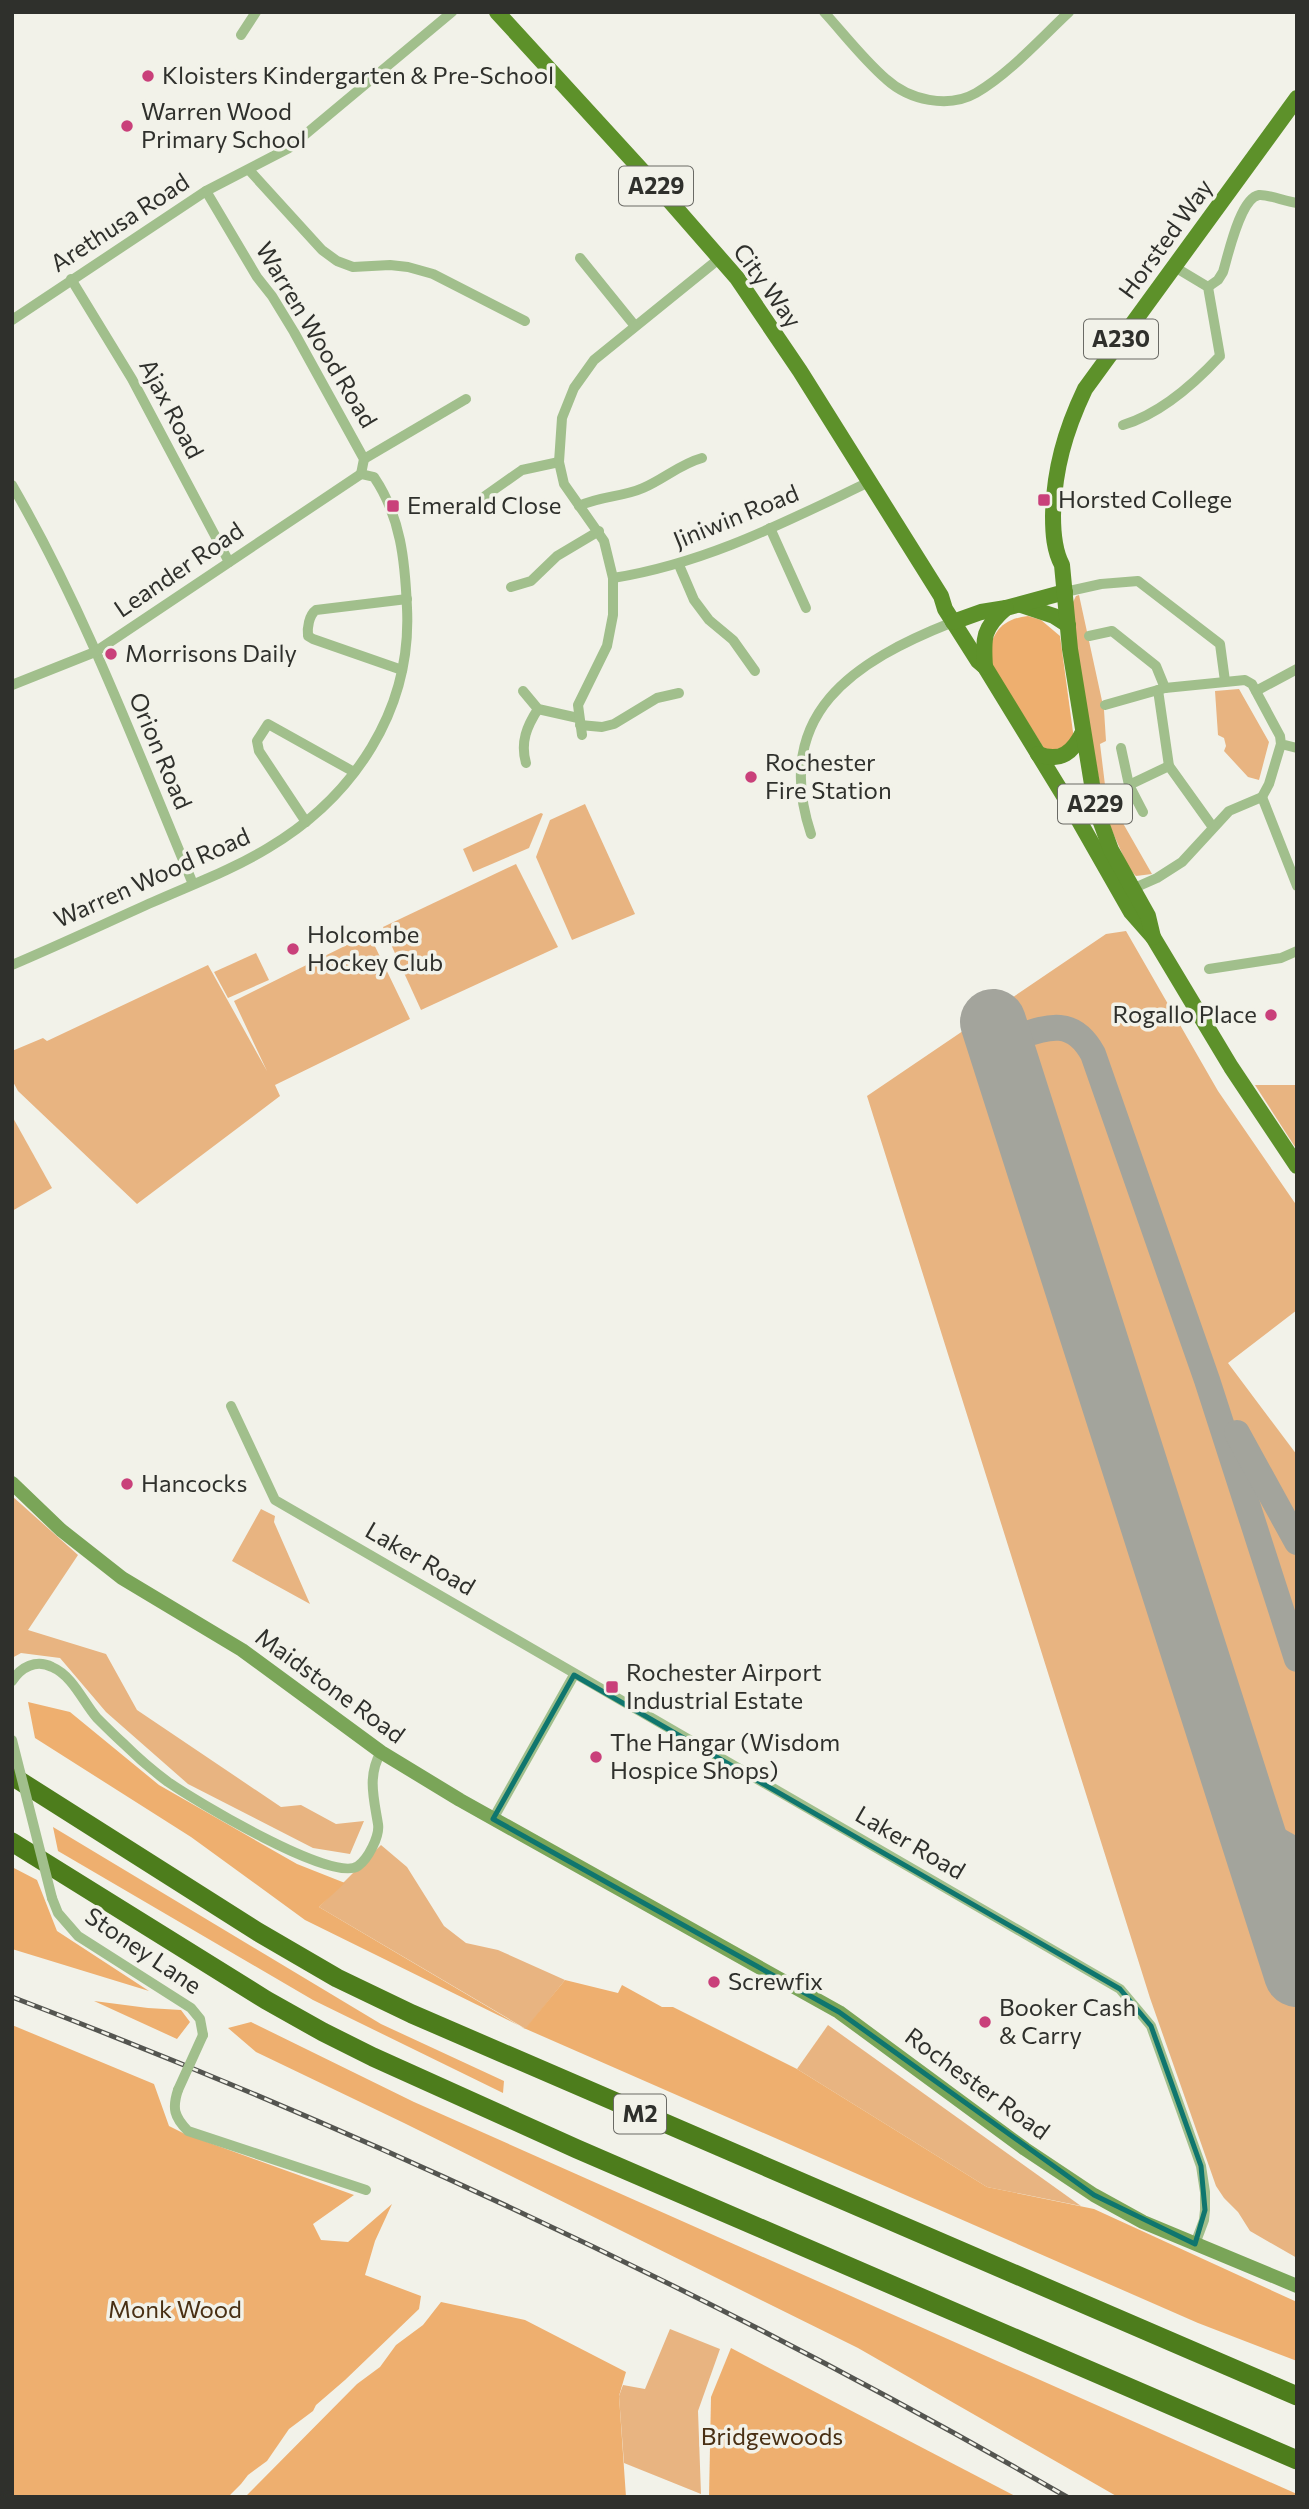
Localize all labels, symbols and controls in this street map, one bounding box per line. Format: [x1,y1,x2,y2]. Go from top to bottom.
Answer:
place label: Kloisters Kindergarten & Pre-School [162,60,554,89]
marker: Kloisters Kindergarten & Pre-School [140,68,156,84]
place label: Warren Wood Primary School [141,96,306,153]
marker: Warren Wood Primary School [119,118,135,134]
street label: Arethusa Road [44,166,194,277]
road number: A229 [619,167,693,206]
street label: Horsted Way [1112,173,1218,304]
street label: Warren Wood Road [250,236,384,432]
street label: City Way [728,237,809,333]
road number: A230 [1084,320,1158,358]
street label: Ajax Road [134,354,211,463]
street label: Jiniwin Road [668,477,802,554]
place label: Horsted College [1058,484,1232,513]
place label: Emerald Close [407,490,562,519]
marker: Horsted College [1036,492,1052,508]
marker: Emerald Close [385,498,401,514]
street label: Leander Road [108,515,248,623]
place label: Morrisons Daily [125,638,297,667]
marker: Morrisons Daily [103,646,119,662]
street label: Orion Road [124,688,199,813]
place label: Rochester Fire Station [765,747,892,804]
marker: Rochester Fire Station [743,769,759,785]
road number: A229 [1058,784,1132,824]
street label: Warren Wood Road [49,820,254,933]
place label: Holcombe Hockey Club [307,919,443,976]
marker: Holcombe Hockey Club [285,941,301,957]
place label: Rogallo Place [1113,999,1257,1028]
marker: Rogallo Place [1263,1007,1279,1023]
place label: Hancocks [141,1468,247,1497]
marker: Hancocks [119,1476,135,1492]
street label: Laker Road [361,1515,481,1601]
street label: Maidstone Road [251,1621,411,1749]
place label: Rochester Airport Industrial Estate [626,1657,822,1714]
marker: Rochester Airport Industrial Estate [604,1679,620,1695]
place label: The Hangar (Wisdom Hospice Shops) [610,1727,840,1784]
marker: The Hangar (Wisdom Hospice Shops) [588,1749,604,1765]
street label: Laker Road [851,1799,971,1885]
street label: Stoney Lane [80,1900,207,1999]
place label: Screwfix [728,1966,823,1995]
marker: Screwfix [706,1974,722,1990]
place label: Booker Cash & Carry [999,1992,1136,2049]
marker: Booker Cash & Carry [977,2014,993,2030]
street label: Rochester Road [900,2021,1056,2145]
road number: M2 [614,2094,666,2134]
park label: Monk Wood [108,2294,242,2323]
park label: Bridgewoods [701,2421,843,2450]

